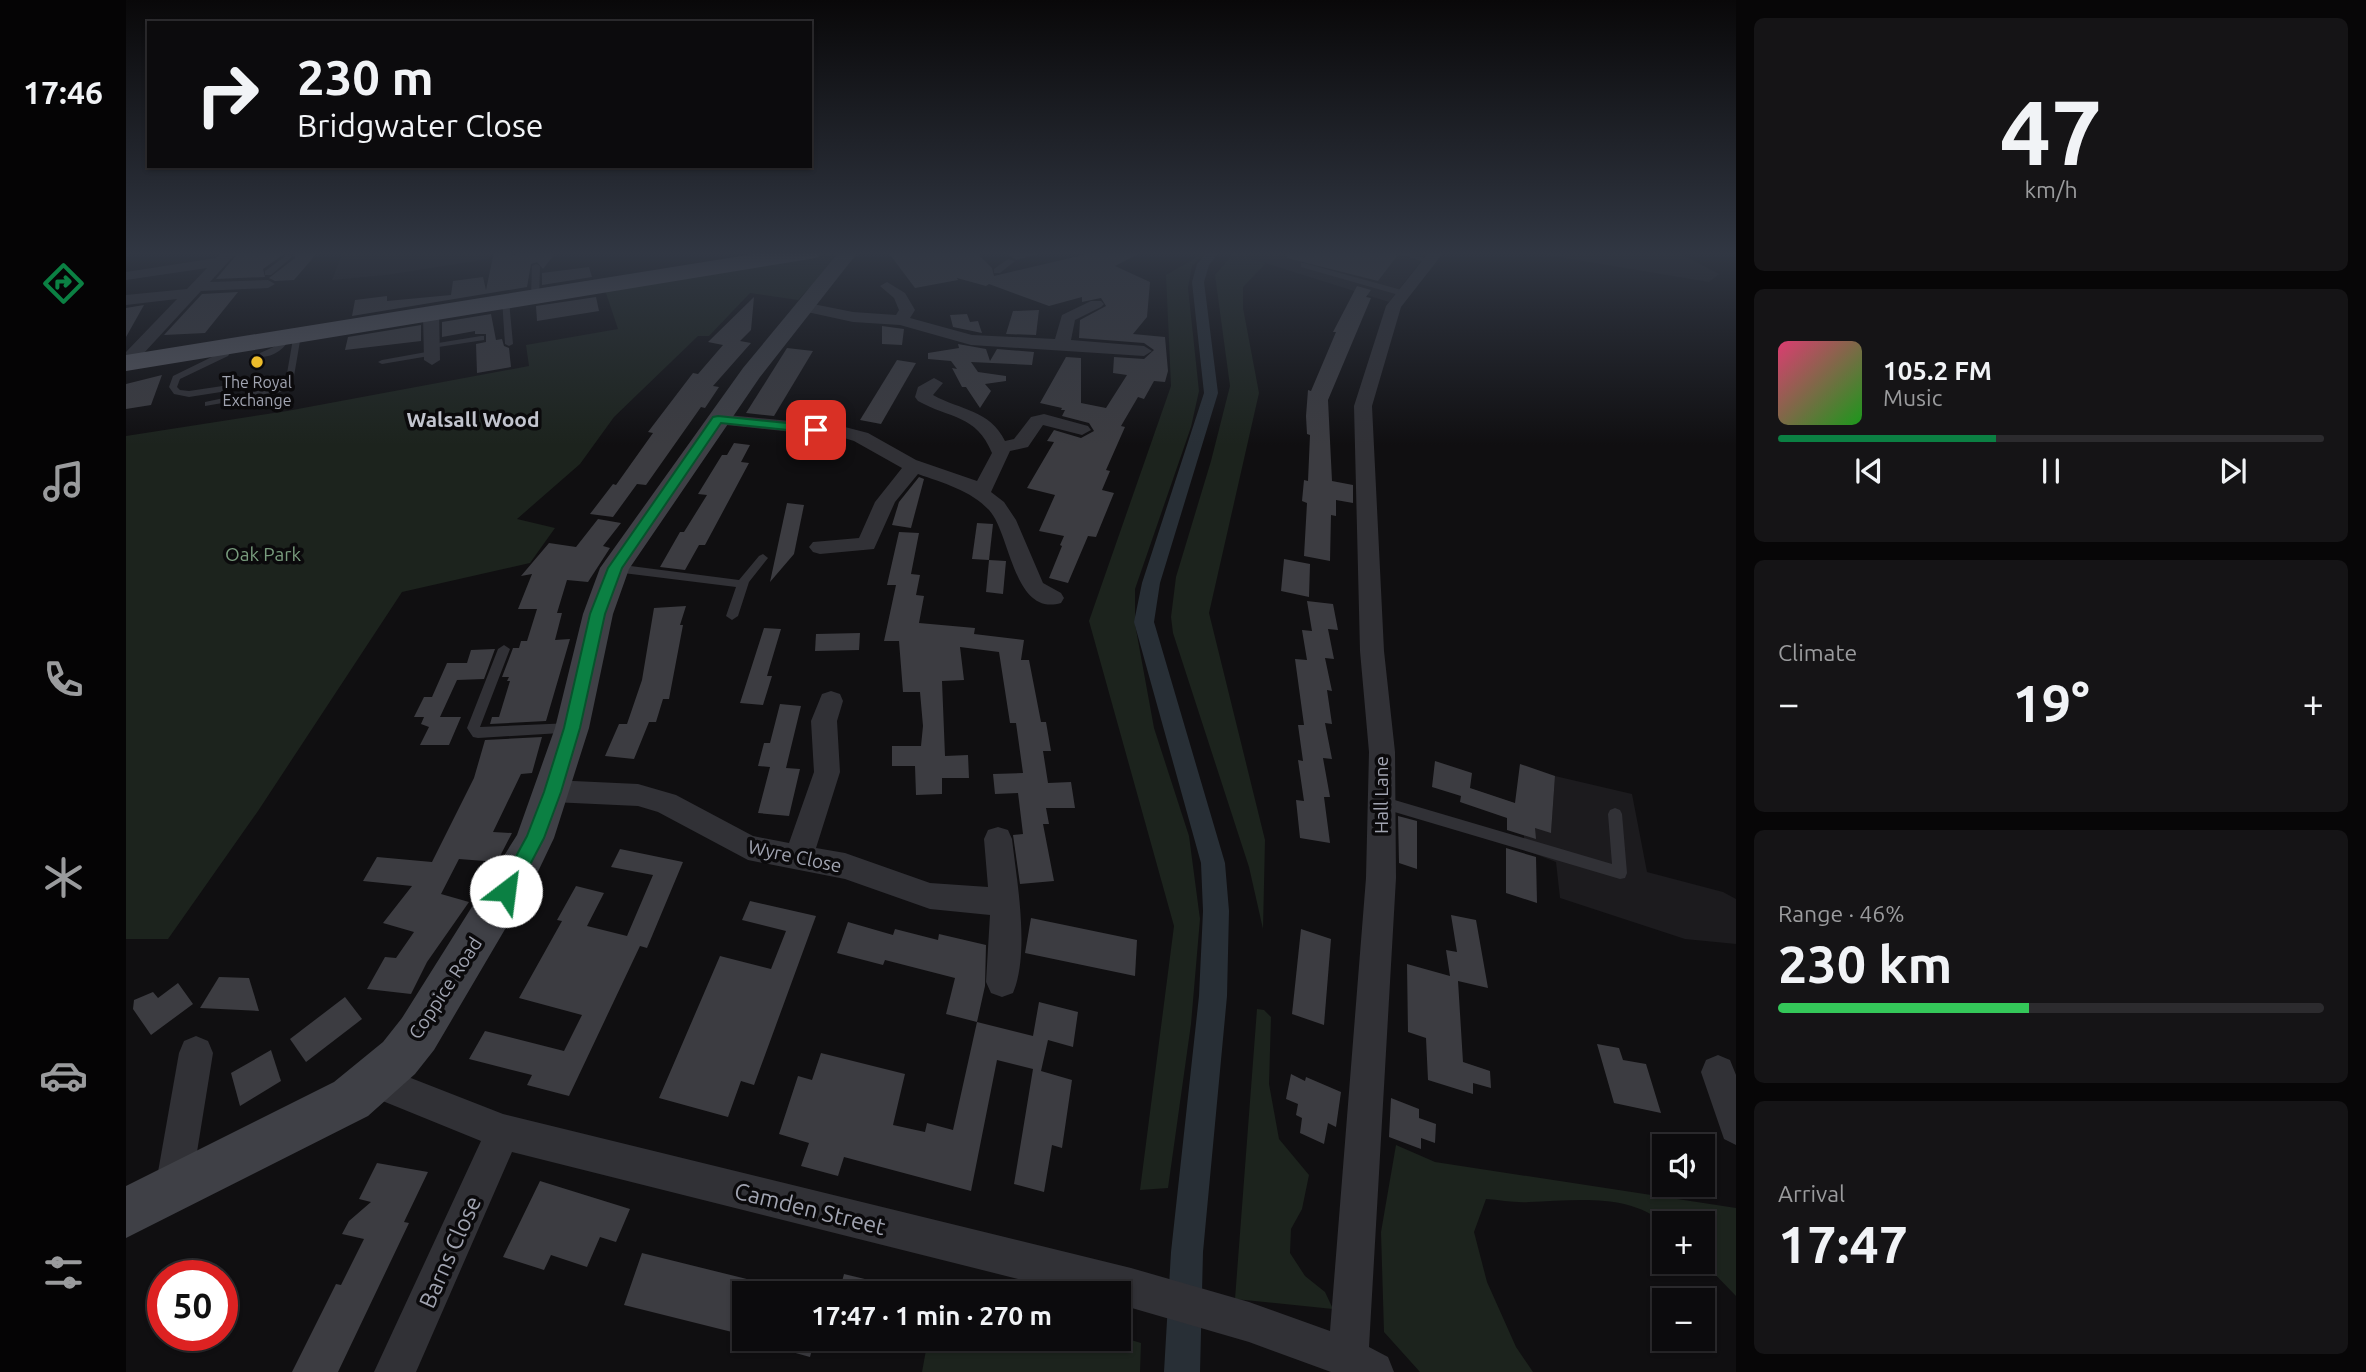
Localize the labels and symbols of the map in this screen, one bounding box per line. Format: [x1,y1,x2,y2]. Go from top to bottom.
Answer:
marker: The Royal Exchange [249,354,265,370]
place label: The Royal Exchange [222,373,292,409]
pin [786,400,846,460]
district label: Walsall Wood [406,407,540,431]
park label: Oak Park [225,543,302,565]
street label: Hall Lane [1370,756,1392,834]
street label: Wyre Close [746,835,844,877]
position arrow [469,854,543,928]
street label: Coppice Road [404,933,486,1043]
street label: Camden Street [732,1178,888,1239]
street label: Barns Close [414,1192,485,1312]
speed limit sign: 50 [147,1260,238,1351]

